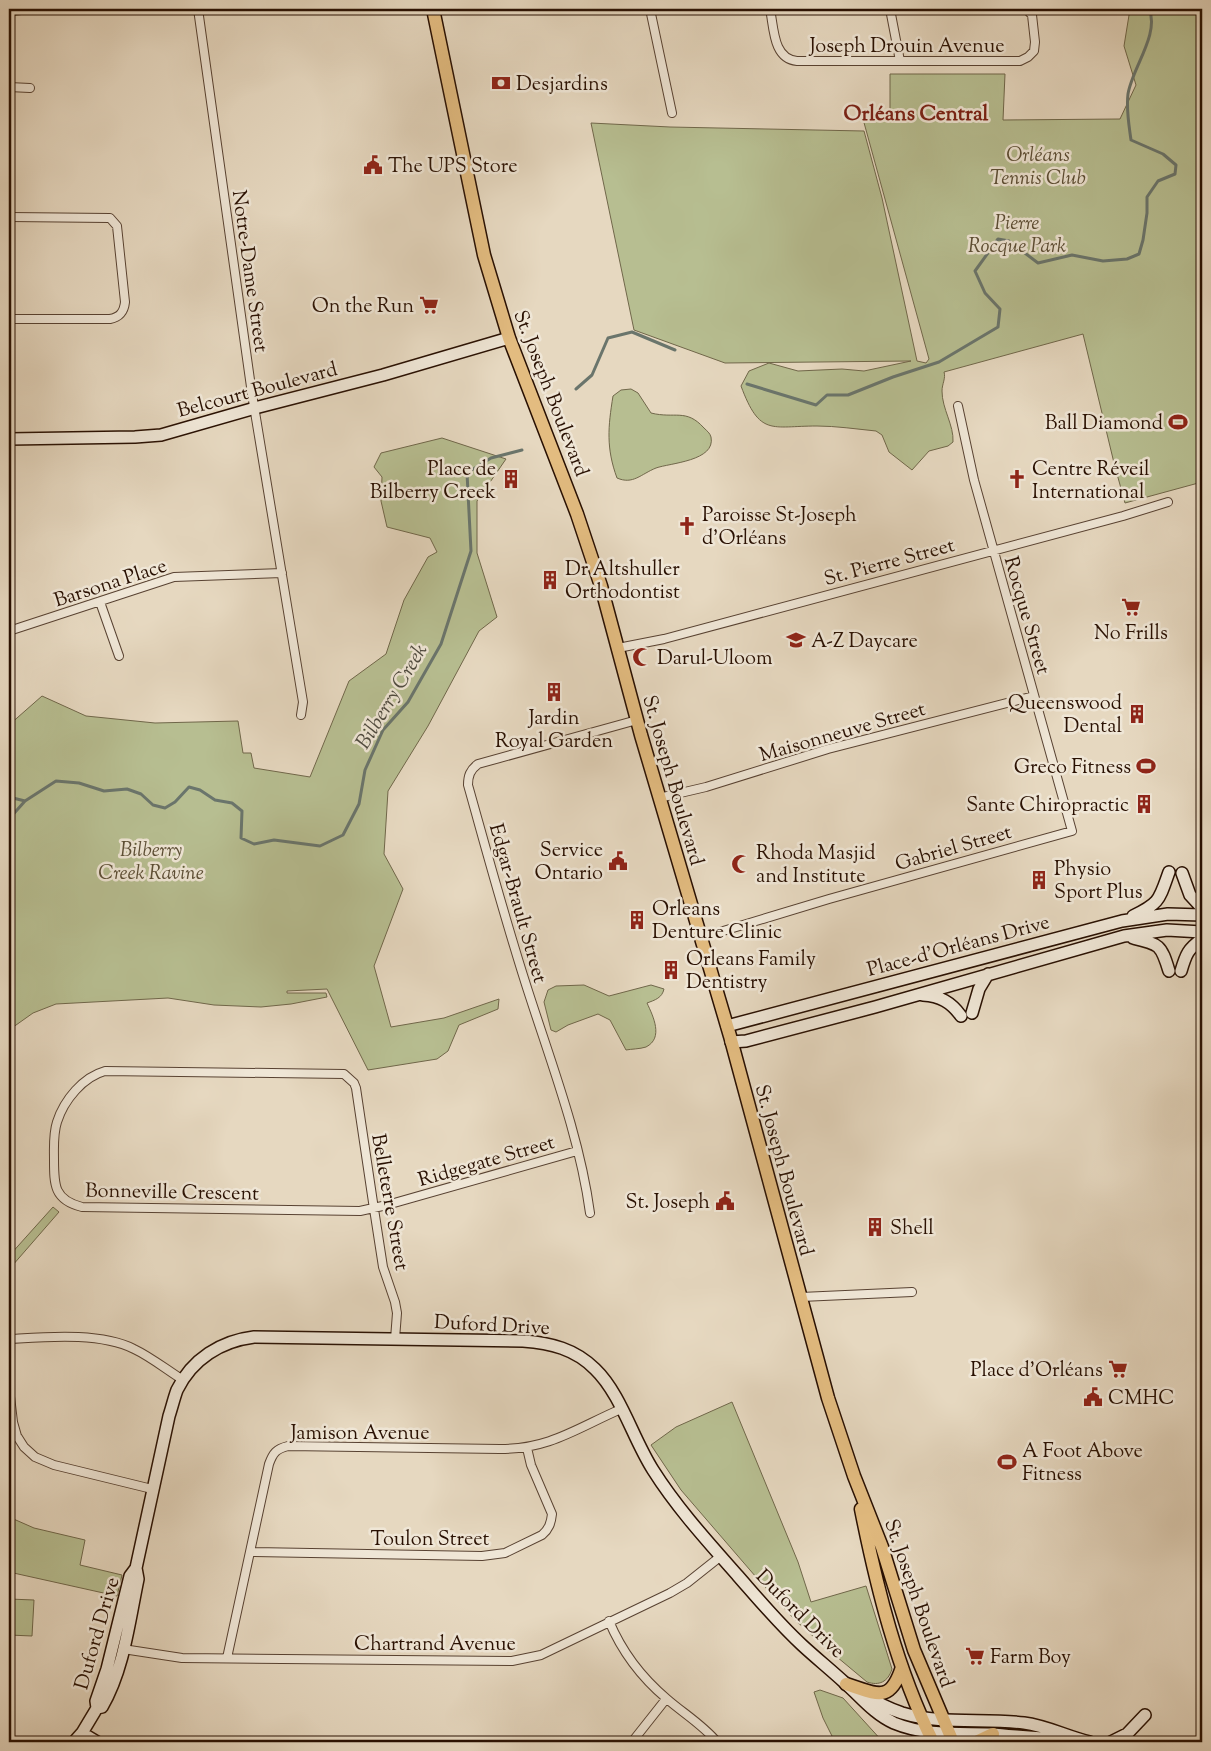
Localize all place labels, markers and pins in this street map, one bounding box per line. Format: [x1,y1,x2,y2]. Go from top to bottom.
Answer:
place label: Desjardins [516,71,608,100]
bank icon: Desjardins [490,72,512,94]
place label: The UPS Store [388,153,517,182]
public building icon: The UPS Store [362,154,384,176]
place label: On the Run [312,293,414,322]
supermarket icon: On the Run [418,294,440,316]
place label: Ball Diamond [1045,410,1163,439]
sports icon: Ball Diamond [1167,411,1189,433]
place label: Place de Bilberry Creek [370,456,496,508]
place label: Centre Réveil International [1032,456,1150,508]
building icon: Place de Bilberry Creek [500,468,522,490]
church icon: Centre Réveil International [1006,468,1028,490]
place label: Paroisse St-Joseph d'Orléans [702,502,857,554]
church icon: Paroisse St-Joseph d'Orléans [676,515,698,537]
place label: Dr Altshuller Orthodontist [565,556,680,608]
building icon: Dr Altshuller Orthodontist [539,569,561,591]
supermarket icon: No Frills [1120,596,1142,618]
place label: No Frills [1094,620,1168,649]
place label: A-Z Daycare [811,628,918,657]
school or university icon: A-Z Daycare [785,629,807,651]
place label: Darul-Uloom [657,645,773,674]
mosque icon: Darul-Uloom [631,646,653,668]
building icon: Jardin Royal Garden [543,681,565,703]
place label: Queenswood Dental [1008,690,1122,742]
building icon: Queenswood Dental [1126,703,1148,725]
place label: Jardin Royal Garden [495,705,613,757]
place label: Greco Fitness [1014,754,1131,783]
sports icon: Greco Fitness [1135,755,1157,777]
place label: Sante Chiropractic [966,792,1129,821]
building icon: Sante Chiropractic [1133,793,1155,815]
place label: Service Ontario [535,837,603,889]
place label: Rhoda Masjid and Institute [756,840,876,892]
public building icon: Service Ontario [607,850,629,872]
mosque icon: Rhoda Masjid and Institute [730,853,752,875]
place label: Physio Sport Plus [1054,856,1143,908]
building icon: Physio Sport Plus [1028,869,1050,891]
place label: Orleans Denture Clinic [652,896,782,948]
building icon: Orleans Denture Clinic [626,909,648,931]
place label: Orleans Family Dentistry [686,946,816,998]
building icon: Orleans Family Dentistry [660,959,682,981]
place label: St. Joseph [625,1189,710,1218]
public building icon: St. Joseph [714,1190,736,1212]
place label: Shell [890,1215,934,1244]
building icon: Shell [864,1216,886,1238]
place label: Place d'Orléans [970,1357,1103,1386]
supermarket icon: Place d'Orléans [1107,1358,1129,1380]
place label: CMHC [1108,1385,1174,1414]
public building icon: CMHC [1082,1386,1104,1408]
place label: A Foot Above Fitness [1022,1438,1143,1490]
sports icon: A Foot Above Fitness [996,1451,1018,1473]
place label: Farm Boy [990,1644,1071,1673]
supermarket icon: Farm Boy [964,1645,986,1667]

